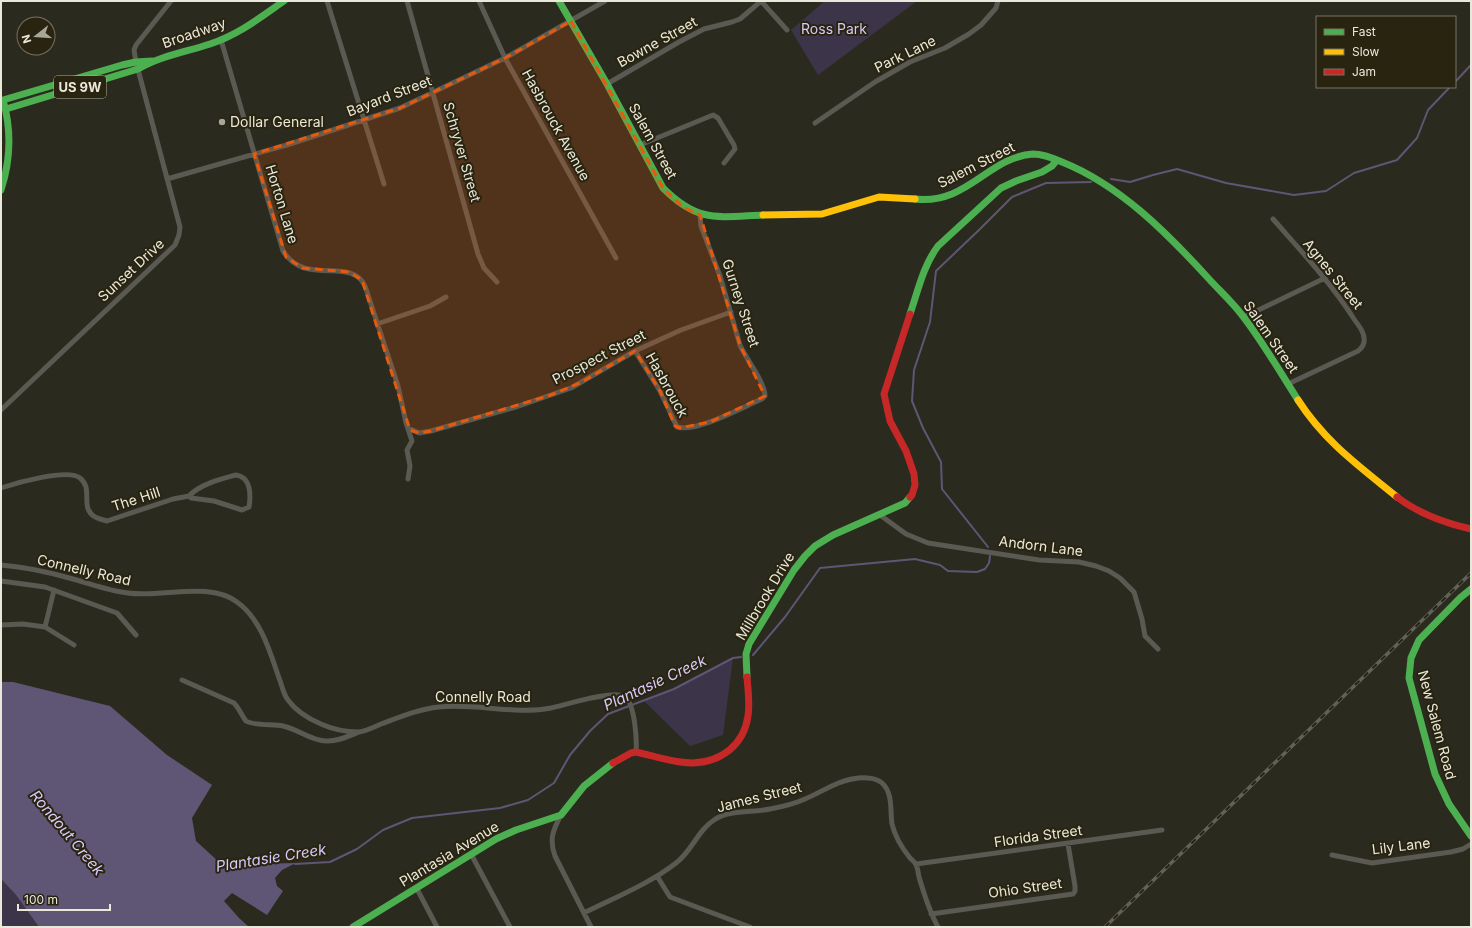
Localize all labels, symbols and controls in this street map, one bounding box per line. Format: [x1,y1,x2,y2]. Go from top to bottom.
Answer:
street label: Bowne Street [614,12,700,70]
street label: Broadway [160,14,228,51]
north arrow [16,16,56,56]
legend [1316,16,1456,88]
park label: Ross Park [801,20,867,37]
text: Fast [1352,24,1376,39]
street label: Park Lane [871,31,938,76]
text: N [19,33,34,45]
text: Slow [1352,44,1380,59]
text: Jam [1352,64,1376,79]
street label: Hasbrouck Avenue [519,66,594,183]
street label: Bayard Street [344,71,434,120]
road number: US 9W [54,76,106,98]
street label: Schryver Street [440,100,485,204]
street label: Salem Street [626,100,681,182]
place label: Dollar General [230,113,324,130]
marker: Dollar General [217,117,227,127]
street label: Salem Street [934,138,1017,191]
street label: Horton Lane [262,162,303,245]
street label: Sunset Drive [94,235,167,305]
street label: Agnes Street [1300,235,1367,313]
street label: Gurney Street [719,257,764,349]
street label: Salem Street [1240,297,1303,376]
street label: Prospect Street [549,326,649,387]
street label: Hasbrouck [643,349,692,420]
street label: The Hill [109,483,162,514]
street label: Andorn Lane [998,532,1084,559]
street label: Millbrook Drive [732,549,798,643]
street label: Connelly Road [36,550,133,589]
water label: Plantasie Creek [600,650,710,715]
street label: New Salem Road [1415,668,1460,781]
street label: Connelly Road [435,688,531,705]
street label: James Street [715,778,804,815]
water label: Rondout Creek [26,786,109,880]
street label: Plantasia Avenue [396,817,501,890]
street label: Florida Street [993,821,1083,850]
street label: Lily Lane [1371,833,1431,858]
water label: Plantasie Creek [214,839,328,876]
street label: Ohio Street [987,874,1063,901]
scale bar [18,886,110,912]
text: 100 m [24,892,58,907]

